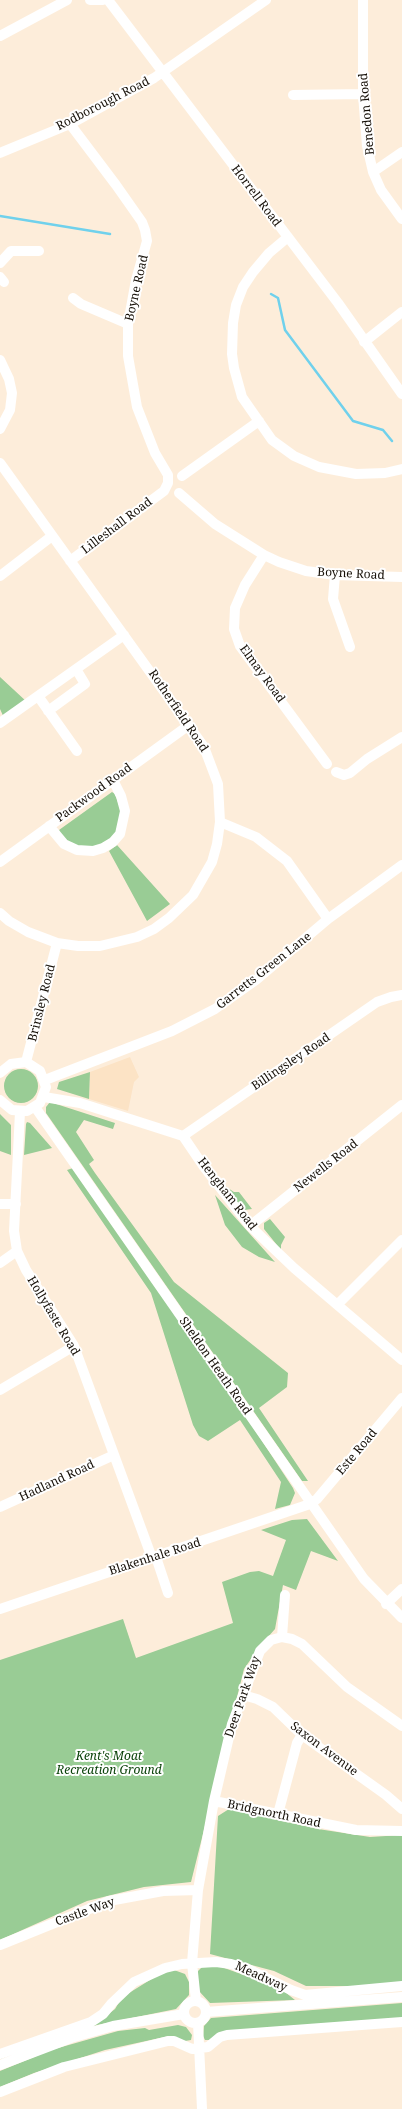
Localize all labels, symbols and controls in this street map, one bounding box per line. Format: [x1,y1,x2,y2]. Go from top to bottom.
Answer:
street label: Benedon Road [356,72,378,156]
street label: Rodborough Road [54,74,152,134]
street label: Horrell Road [228,162,284,230]
street label: Boyne Road [122,253,152,323]
street label: Lilleshall Road [79,495,155,557]
street label: Boyne Road [317,565,385,583]
street label: Elmay Road [236,642,288,706]
street label: Rotherfield Road [145,667,211,755]
street label: Packwood Road [53,761,135,825]
street label: Garretts Green Lane [214,930,314,1012]
street label: Brinsley Road [25,963,59,1043]
street label: Billingsley Road [249,1030,333,1094]
street label: Newells Road [291,1137,361,1195]
street label: Hengham Road [194,1155,260,1233]
street label: Hollyfaste Road [24,1274,82,1358]
street label: Sheldon Heath Road [176,1314,254,1418]
street label: Este Road [334,1426,380,1478]
street label: Hadland Road [17,1457,97,1505]
street label: Blakenhale Road [107,1535,203,1579]
street label: Deer Park Way [222,1654,264,1740]
street label: Saxon Avenue [287,1719,361,1779]
park label: Kent's Moat Recreation Ground [56,1750,162,1778]
street label: Bridgnorth Road [226,1797,322,1831]
street label: Castle Way [53,1895,117,1929]
street label: Meadway [233,1959,289,1995]

